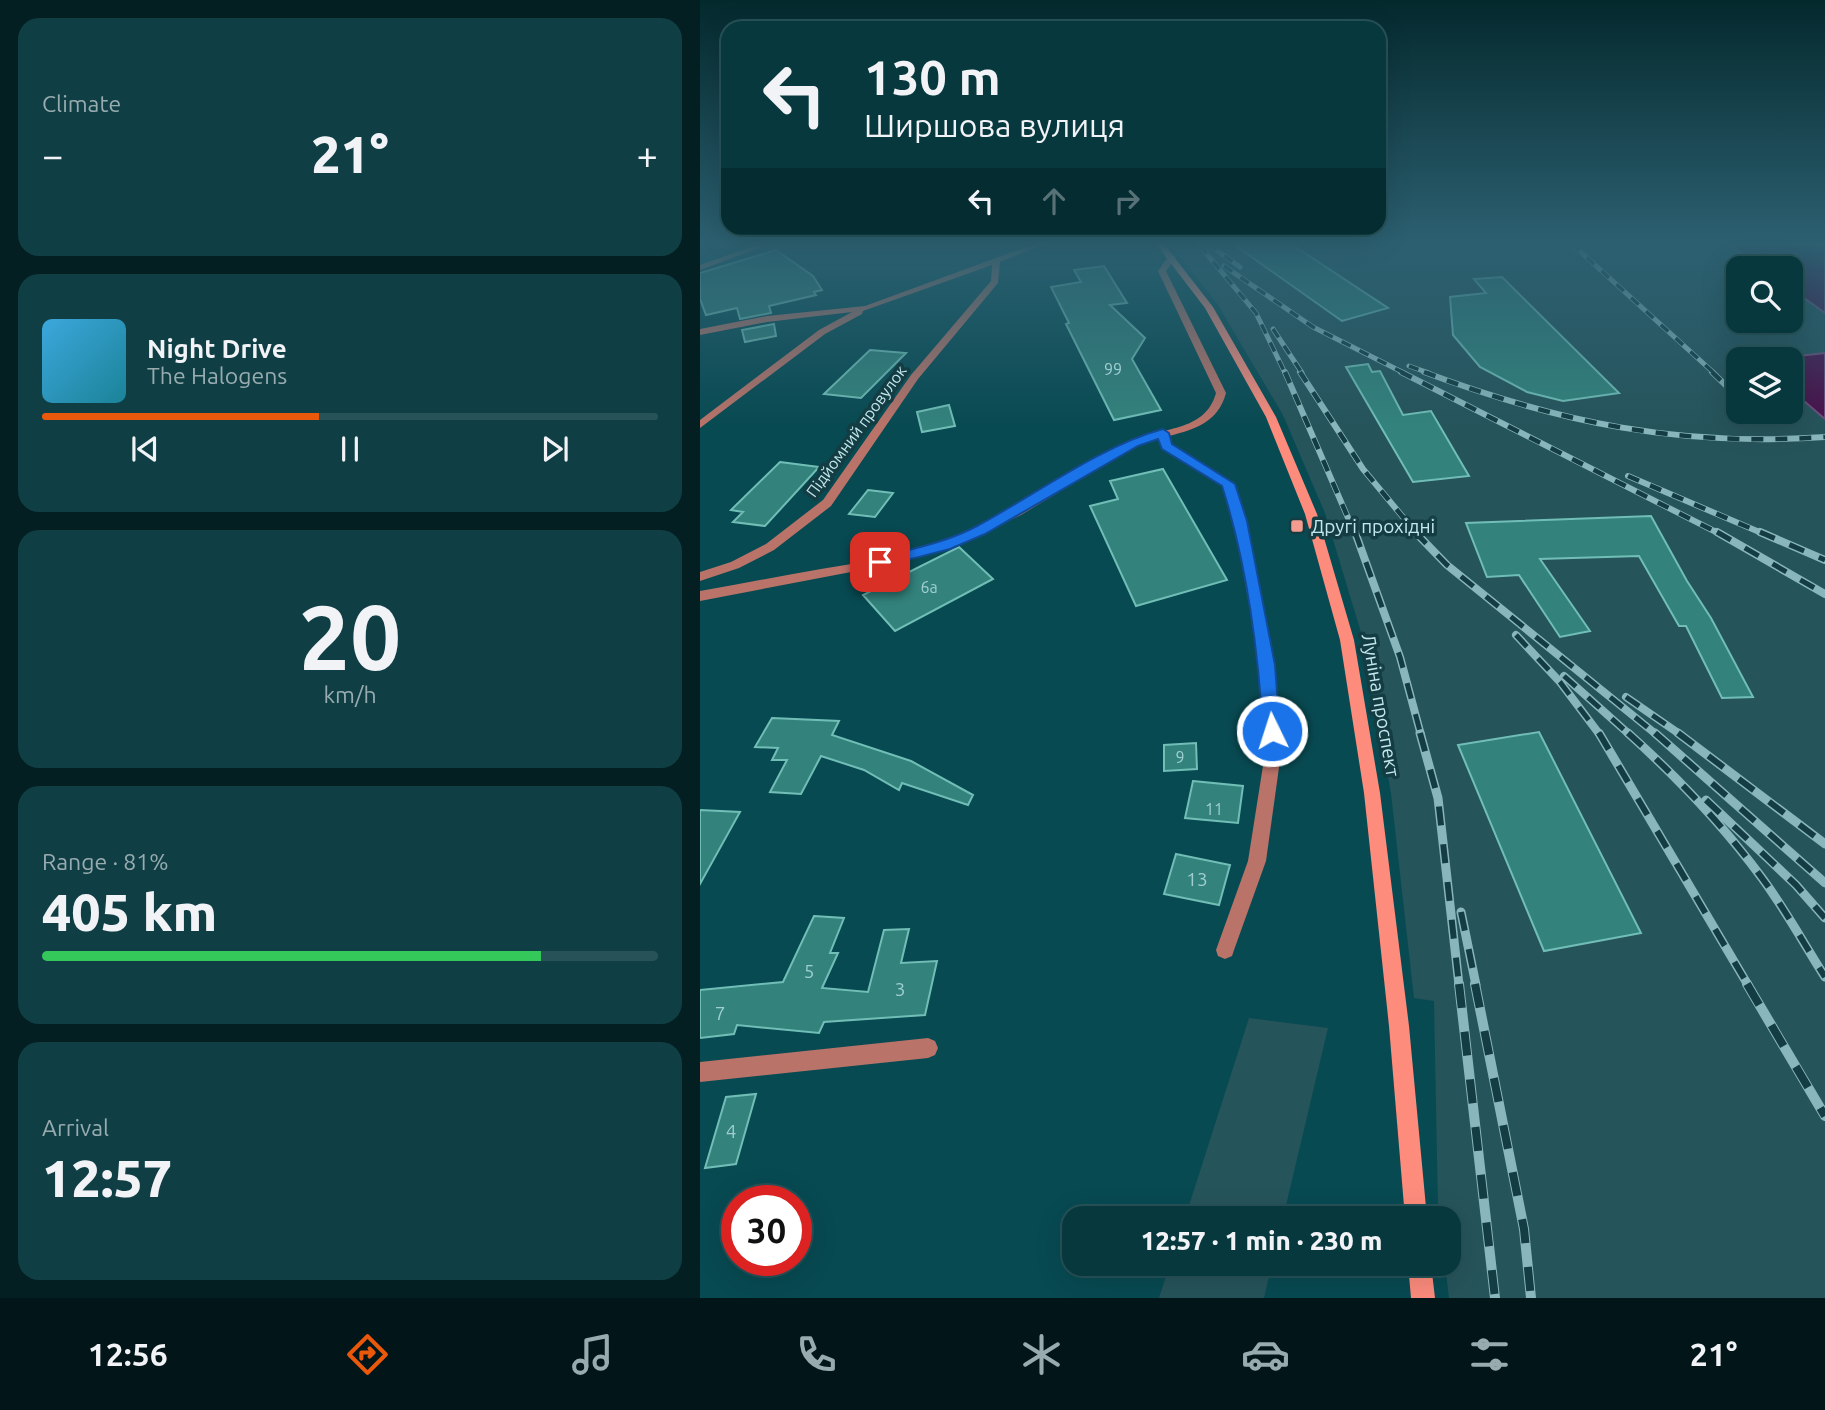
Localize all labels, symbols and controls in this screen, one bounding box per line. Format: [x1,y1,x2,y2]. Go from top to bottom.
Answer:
icon: left [749,49,840,140]
text: 130 m [864,49,1001,104]
text: Climate [42,91,121,116]
text: Ширшова вулиця [864,107,1125,143]
text: 21° [311,125,389,183]
text: − [42,134,63,176]
text: + [637,134,658,176]
icon: left [962,182,1000,220]
icon: ahead [1035,182,1073,220]
icon: right [1108,182,1146,220]
map controls [1726,256,1803,424]
button: search [1726,256,1803,333]
text: Night Drive [147,334,287,363]
button: layers [1726,347,1803,424]
house number: 99 [1104,360,1122,378]
street label: Підйомний провулок [802,362,910,500]
text: The Halogens [147,363,287,388]
icon: previous [126,430,164,468]
icon: pause [331,430,369,468]
icon: next [536,430,574,468]
place label: Другі прохідні [1311,515,1435,537]
marker: Другі прохідні [1289,518,1305,534]
pin [850,532,910,592]
icon: arrive [861,543,899,581]
house number: 6а [920,578,938,596]
text: 20 [299,585,401,687]
street label: Луніна проспект [1358,632,1405,779]
text: km/h [323,682,377,707]
position arrow [1235,694,1309,768]
house number: 9 [1175,748,1185,766]
house number: 11 [1205,800,1223,818]
text: Range · 81% [42,849,169,874]
house number: 13 [1186,868,1208,890]
text: 405 km [42,883,217,941]
house number: 5 [804,960,814,982]
house number: 3 [895,978,905,1000]
house number: 7 [715,1002,725,1024]
text: Arrival [42,1115,109,1140]
house number: 4 [726,1120,736,1142]
text: 12:57 [42,1149,172,1207]
speed limit sign: 30 [721,1185,812,1276]
text: 12:57 · 1 min · 230 m [1141,1226,1382,1255]
icon: directions [343,1330,392,1379]
icon: music [568,1330,617,1379]
icon: phone [792,1330,841,1379]
icon: climate [1017,1330,1066,1379]
icon: car [1241,1330,1290,1379]
icon: filters [1465,1330,1514,1379]
text: 12:56 [88,1336,168,1372]
text: 21° [1690,1336,1737,1372]

